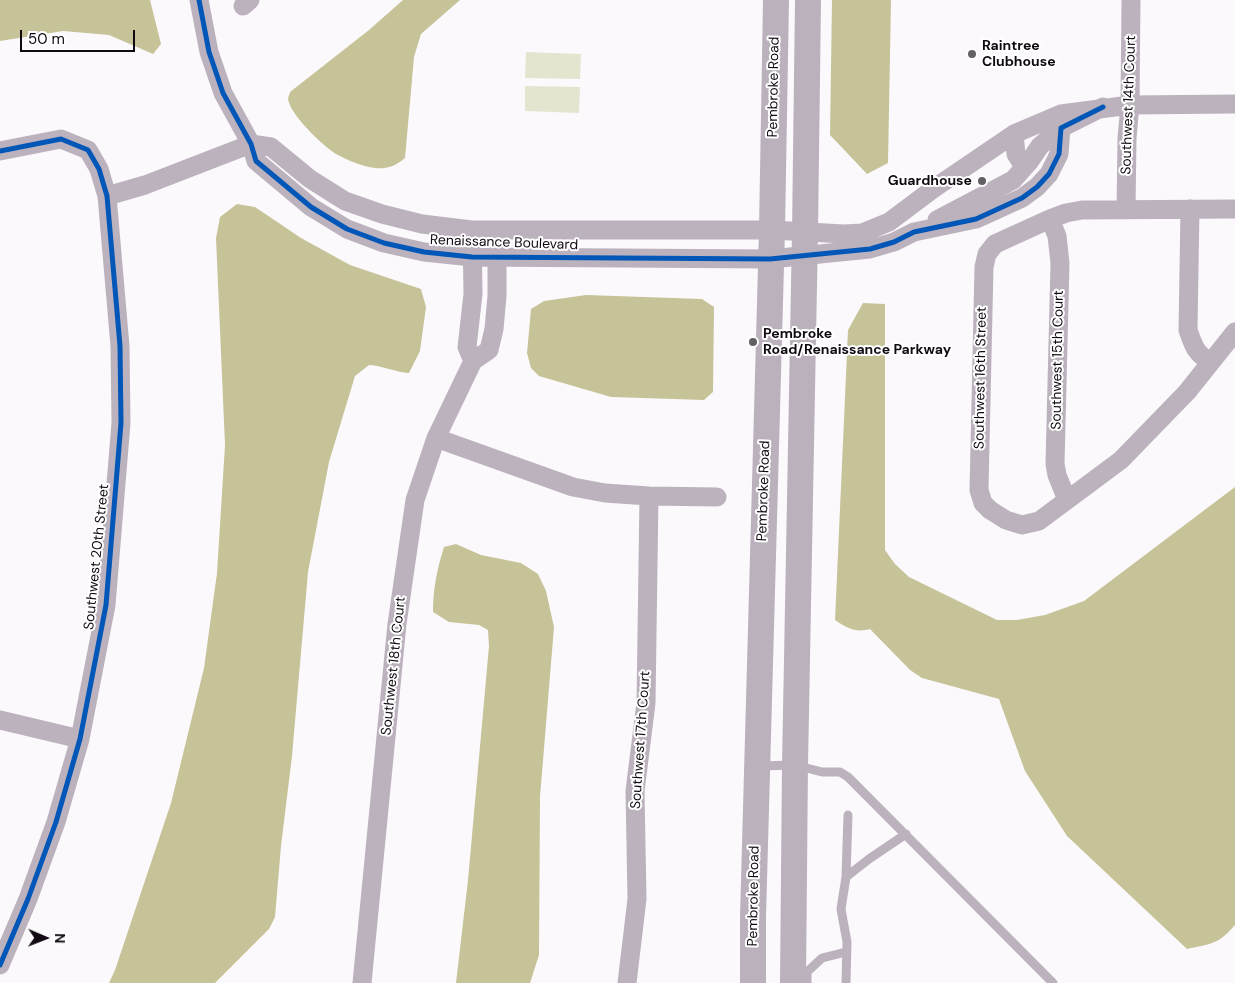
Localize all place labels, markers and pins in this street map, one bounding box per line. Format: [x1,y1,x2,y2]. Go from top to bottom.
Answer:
place label: Raintree Clubhouse [982,38,1056,70]
marker: Raintree Clubhouse [966,48,978,60]
place label: Guardhouse [888,173,972,189]
marker: Guardhouse [976,175,988,187]
place label: Pembroke Road/Renaissance Parkway [763,326,951,358]
marker: Pembroke Road/Renaissance Parkway [747,336,759,348]

